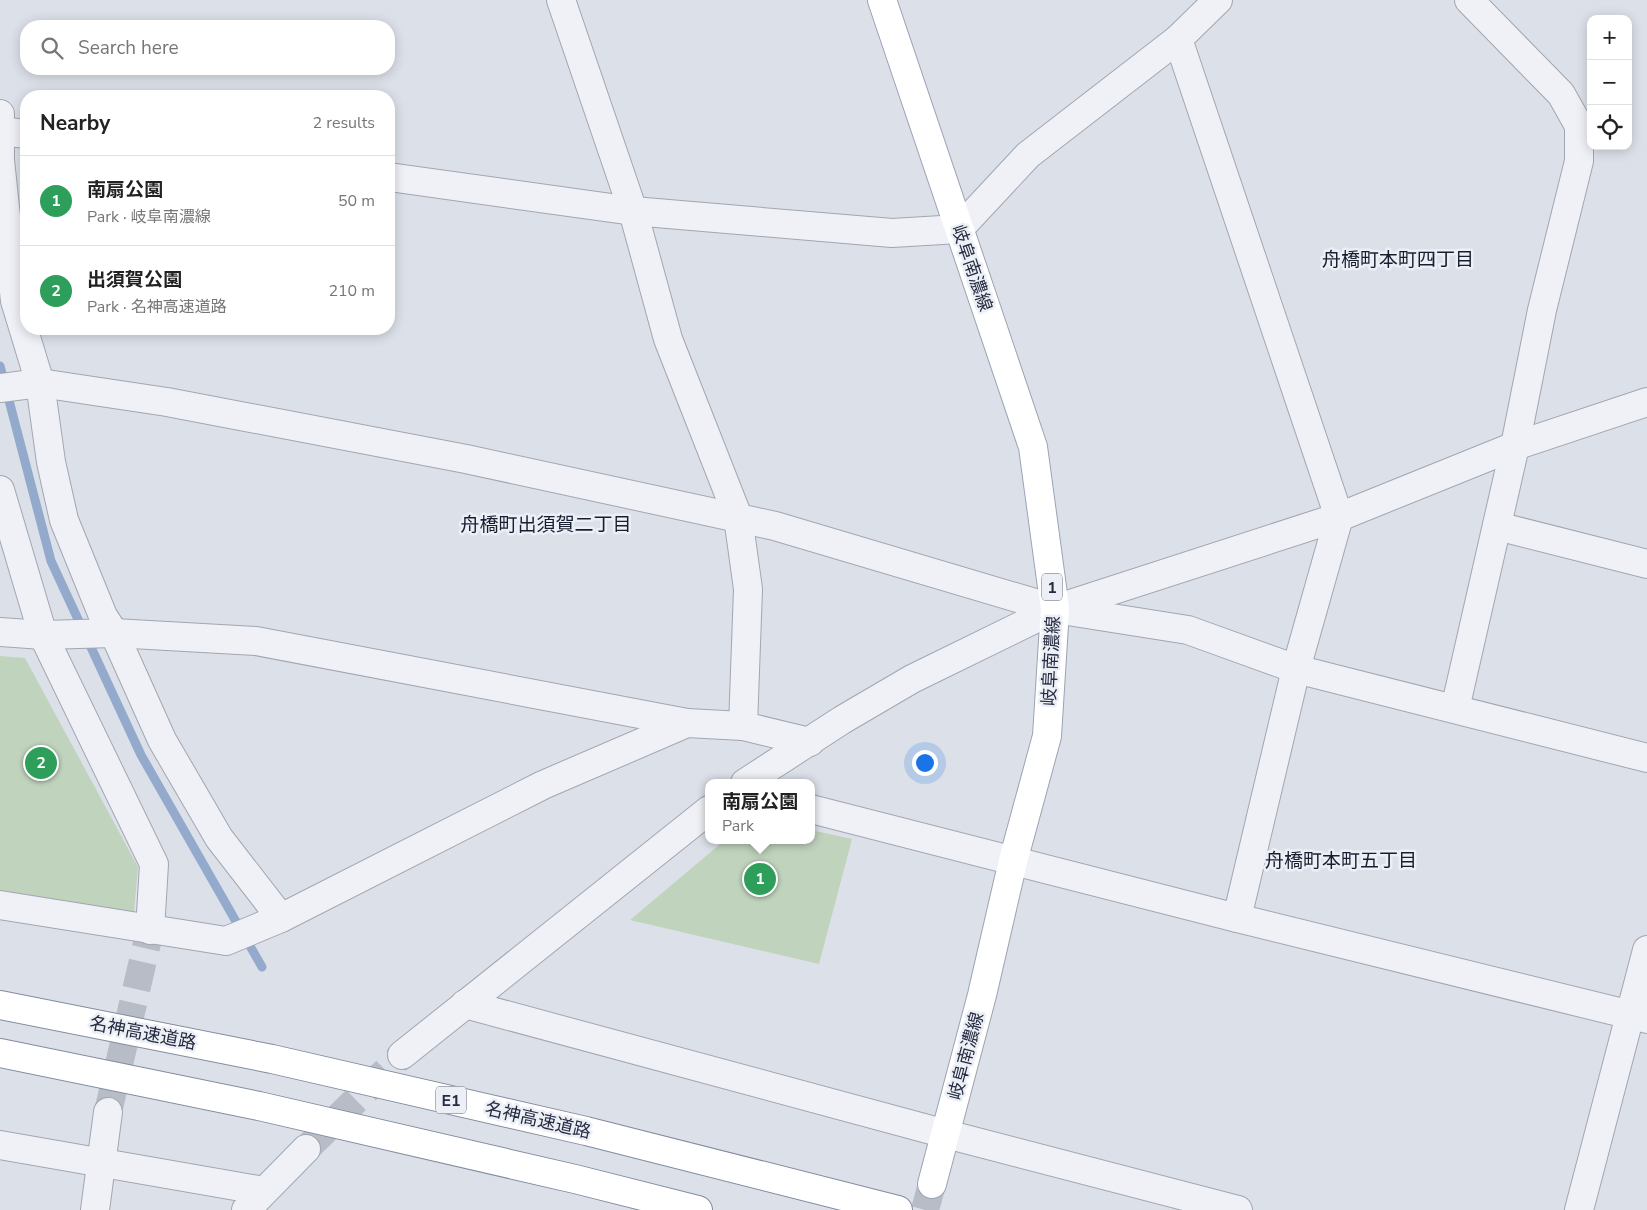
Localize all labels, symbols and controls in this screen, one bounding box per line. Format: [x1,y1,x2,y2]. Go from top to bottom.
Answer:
map controls [1587,15,1632,150]
button: + [1587,15,1632,60]
search box [20,20,395,75]
icon: search [38,34,66,62]
text: Search here [78,35,179,61]
button: − [1587,60,1632,105]
button: locate [1587,105,1632,150]
text: Nearby [40,109,110,137]
text: 2 results [313,112,375,134]
text: 南扇公園 [87,177,163,203]
text: 1 [51,190,61,212]
text: 50 m [338,190,375,212]
text: Park · 岐阜南濃線 [87,206,211,228]
street label: 岐阜南濃線 [946,222,998,314]
district label: 舟橋町本町四丁目 [1322,247,1474,273]
text: 出須賀公園 [87,267,182,293]
text: 2 [51,280,61,302]
text: 210 m [328,280,375,302]
text: Park · 名神高速道路 [87,296,227,318]
district label: 舟橋町出須賀二丁目 [460,512,632,538]
road number: 1 [1042,574,1062,600]
street label: 岐阜南濃線 [1037,615,1065,707]
pin: 2 [25,744,57,782]
your location [912,750,938,776]
popup [705,779,815,844]
text: 南扇公園 [722,789,798,815]
text: Park [722,815,754,837]
district label: 舟橋町本町五丁目 [1265,848,1417,874]
pin: 1 [744,860,776,898]
street label: 岐阜南濃線 [943,1009,989,1103]
street label: 名神高速道路 [88,1011,198,1055]
road number: E1 [436,1086,466,1114]
street label: 名神高速道路 [483,1096,593,1144]

